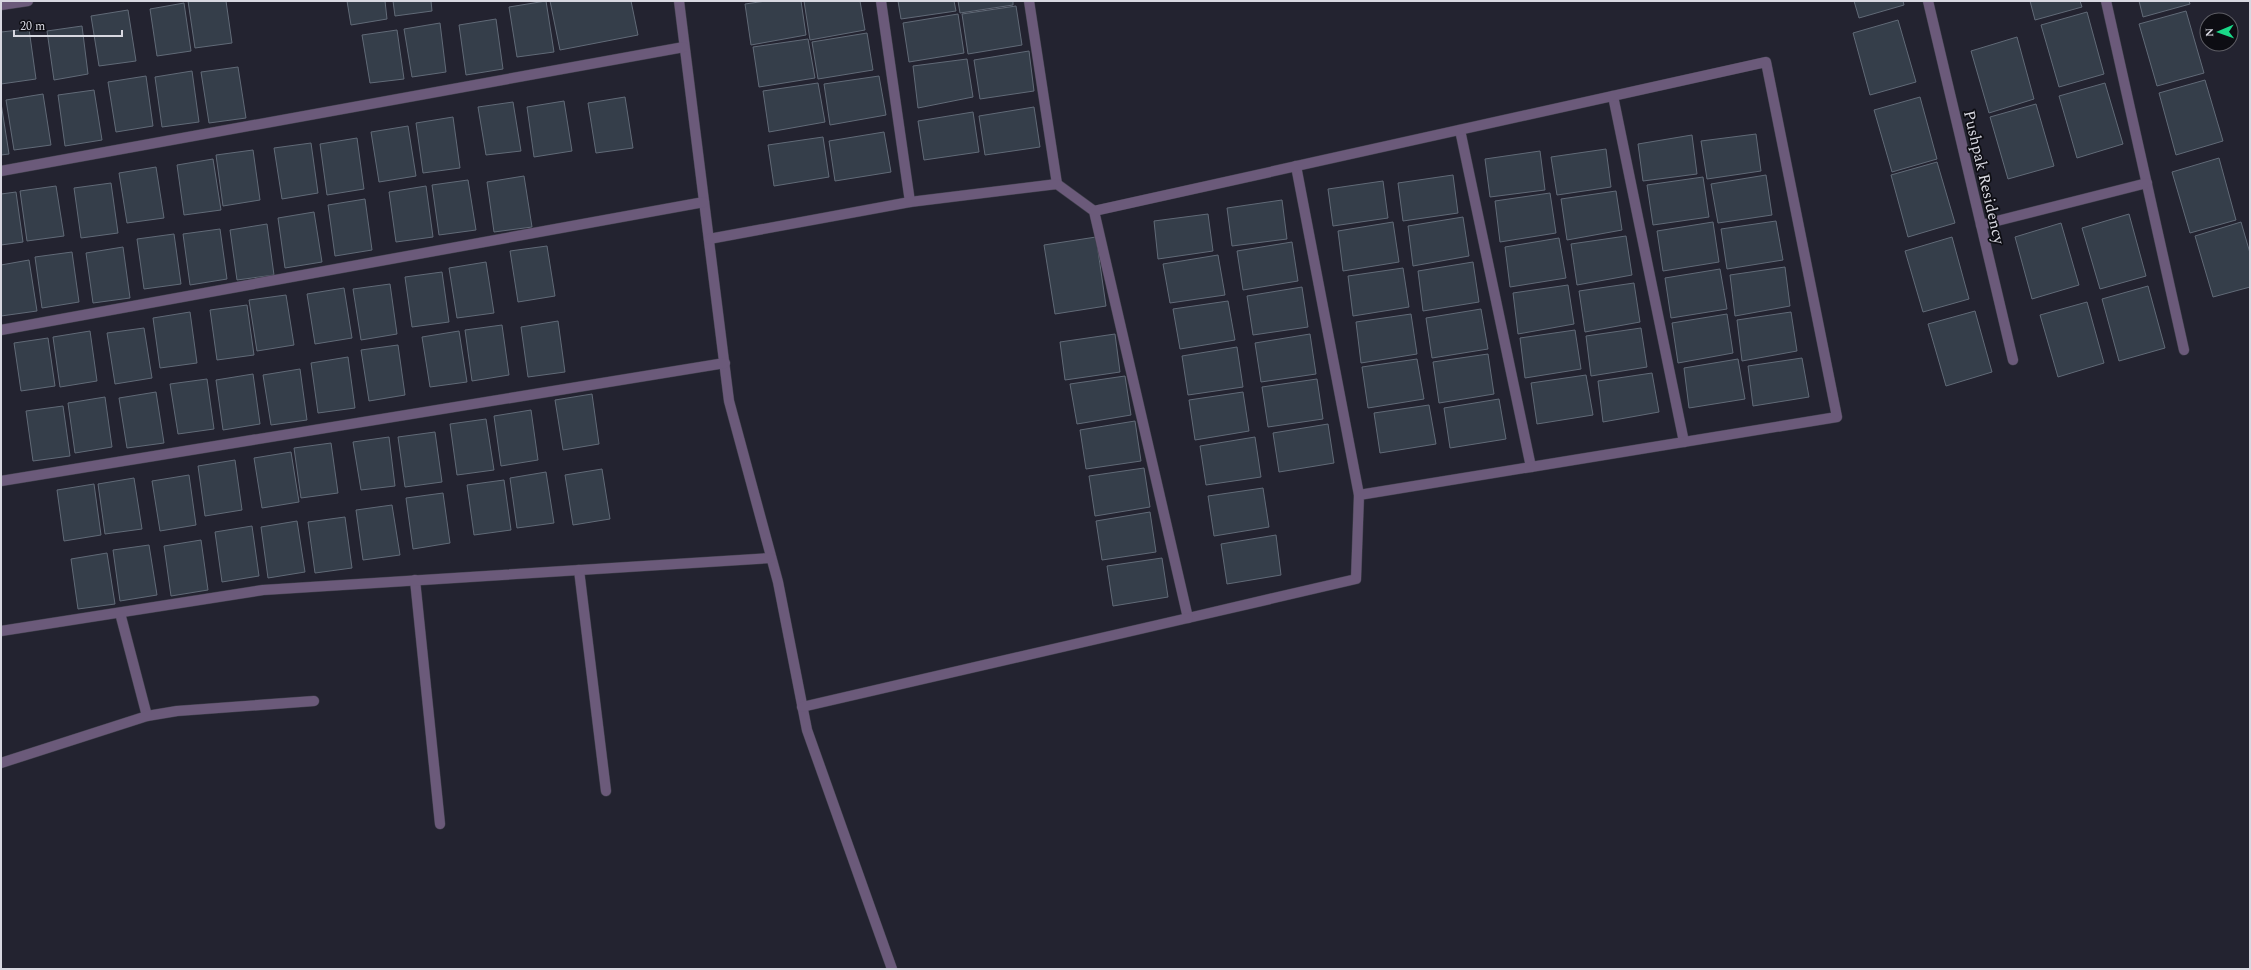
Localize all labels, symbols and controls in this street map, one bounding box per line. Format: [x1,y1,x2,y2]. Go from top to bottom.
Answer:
scale bar [14,12,122,38]
north arrow [2199,12,2239,52]
text: 20 m [20,17,45,36]
text: N [2201,28,2218,37]
street label: Pushpak Residency [1957,108,2011,248]

